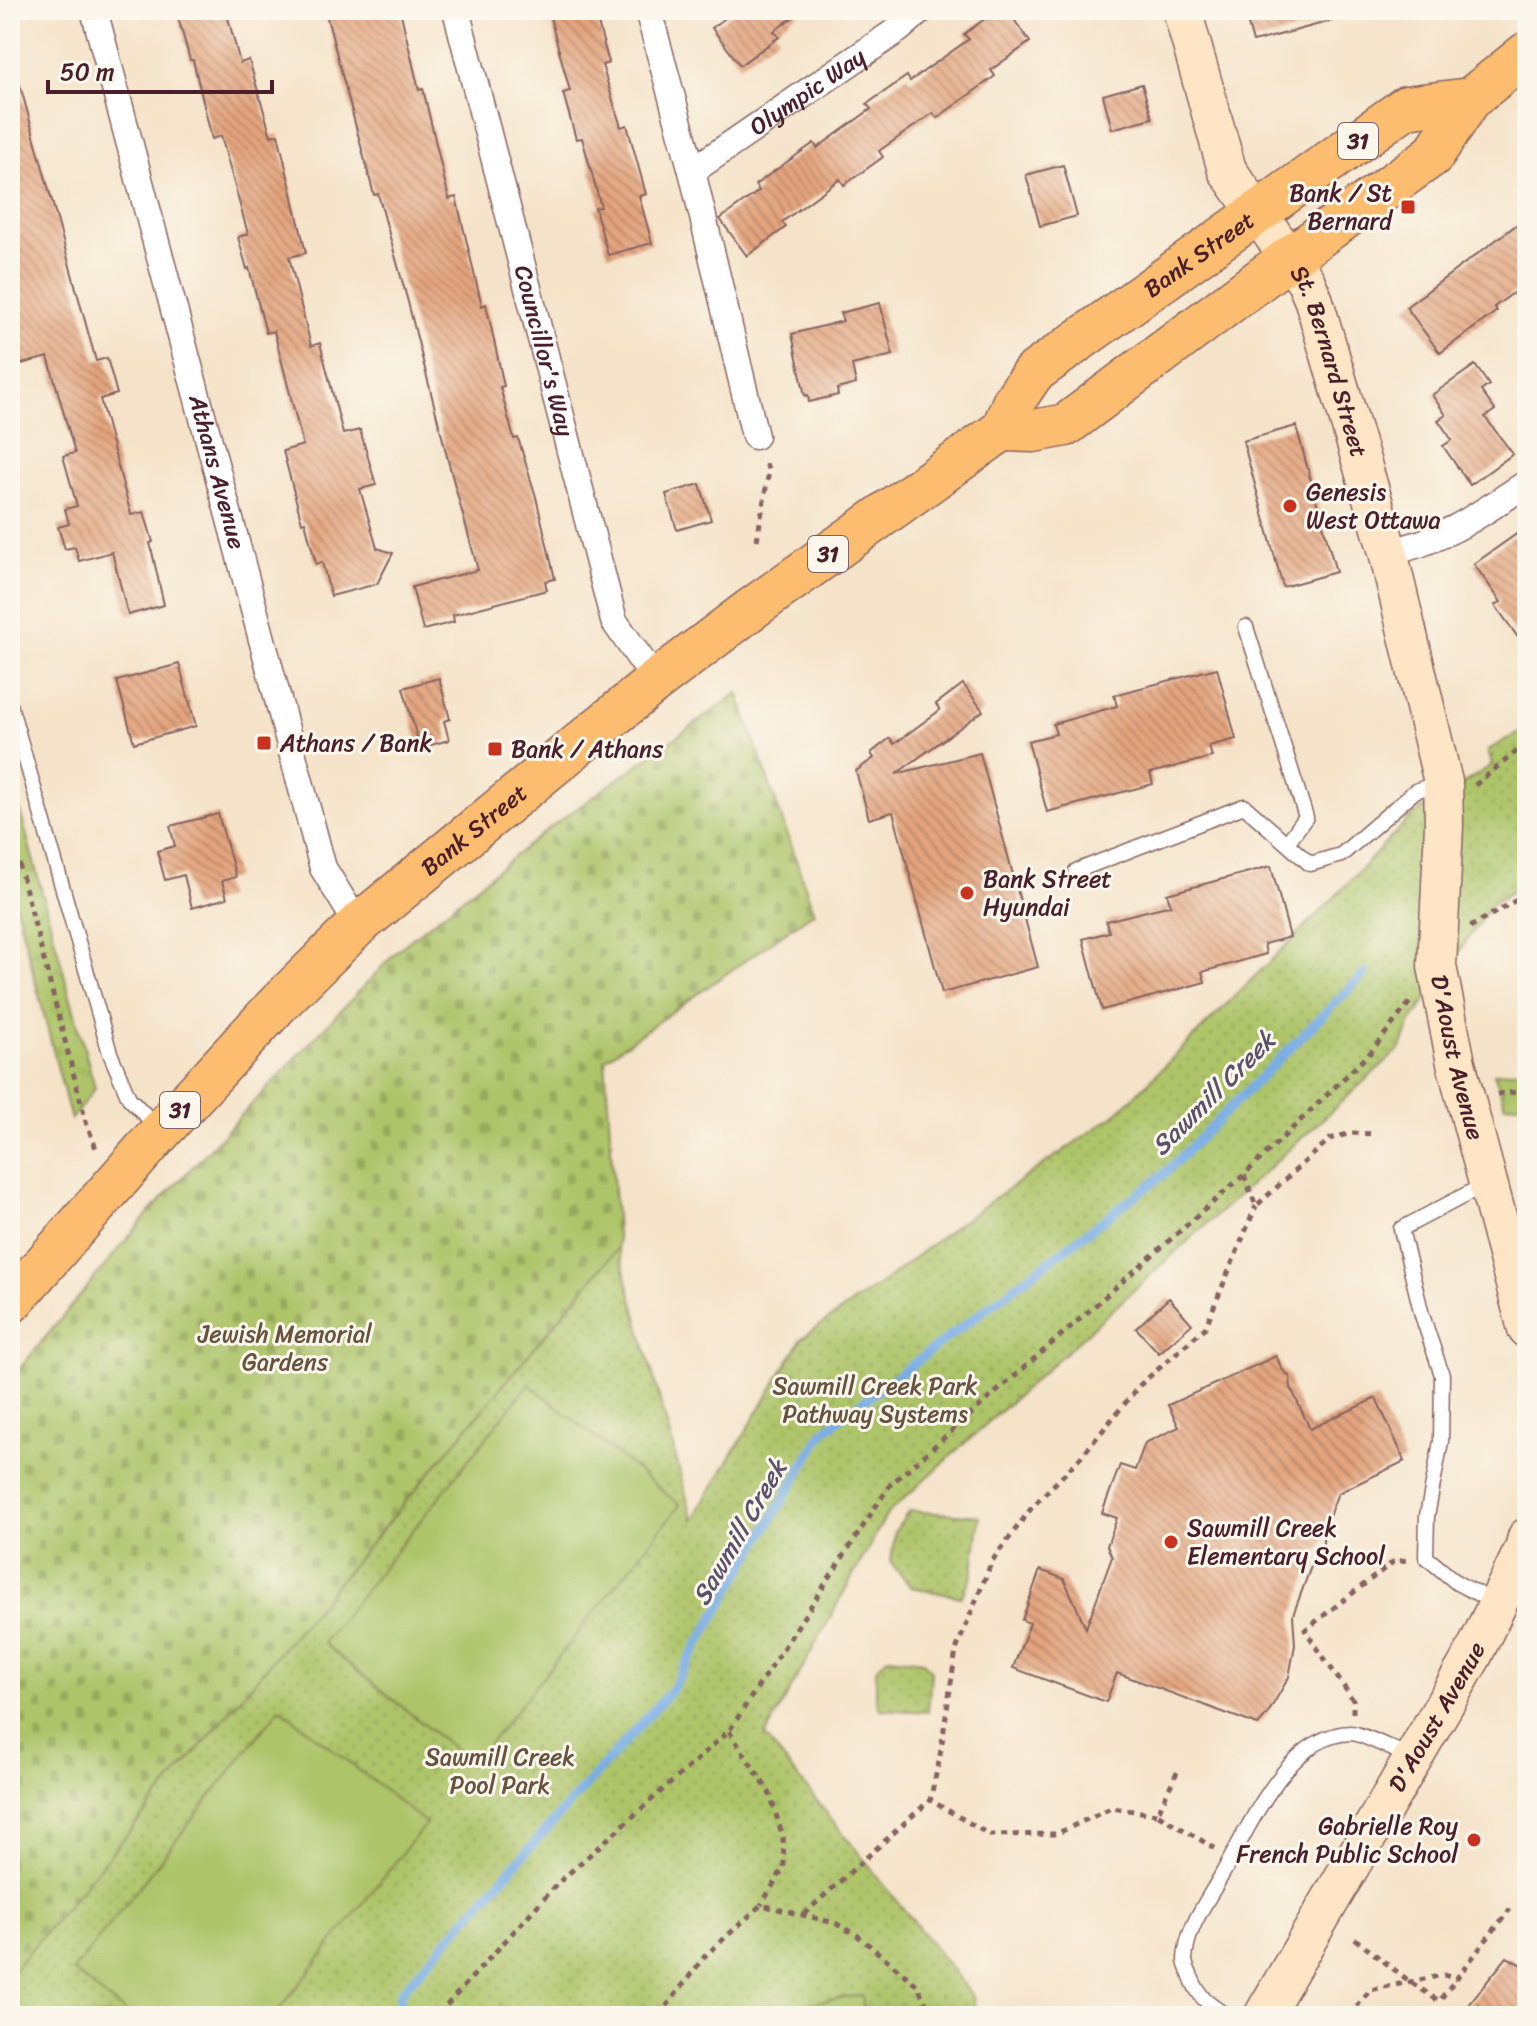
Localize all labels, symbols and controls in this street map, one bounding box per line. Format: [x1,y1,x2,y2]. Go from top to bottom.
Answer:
street label: Olympic Way [740,36,875,147]
scale bar [48,44,272,94]
text: 50 m [60,51,115,93]
road number: 31 [1338,123,1378,159]
place label: Bank / St Bernard [1289,172,1394,242]
marker: Bank / St Bernard [1399,198,1417,216]
street label: Bank Street [1135,200,1264,309]
street label: St. Bernard Street [1279,256,1380,463]
street label: Councillor's Way [502,261,587,442]
street label: Athans Avenue [176,389,258,554]
place label: Genesis West Ottawa [1306,471,1441,541]
marker: Genesis West Ottawa [1281,497,1299,515]
road number: 31 [808,536,848,572]
place label: Athans / Bank [279,722,432,764]
place label: Bank / Athans [511,728,664,770]
marker: Athans / Bank [255,734,273,752]
marker: Bank / Athans [486,740,504,758]
street label: Bank Street [411,773,537,887]
place label: Bank Street Hyundai [983,858,1112,928]
marker: Bank Street Hyundai [958,884,976,902]
street label: D'Aoust Avenue [1418,971,1497,1145]
water label: Sawmill Creek [1139,1018,1288,1167]
road number: 31 [160,1092,200,1128]
park label: Jewish Memorial Gardens [197,1313,373,1383]
park label: Sawmill Creek Park Pathway Systems [772,1365,978,1435]
water label: Sawmill Creek [678,1448,801,1614]
place label: Sawmill Creek Elementary School [1187,1507,1386,1577]
marker: Sawmill Creek Elementary School [1162,1533,1180,1551]
street label: D'Aoust Avenue [1376,1635,1497,1800]
park label: Sawmill Creek Pool Park [425,1736,575,1806]
place label: Gabrielle Roy French Public School [1236,1805,1459,1875]
marker: Gabrielle Roy French Public School [1465,1831,1483,1849]

